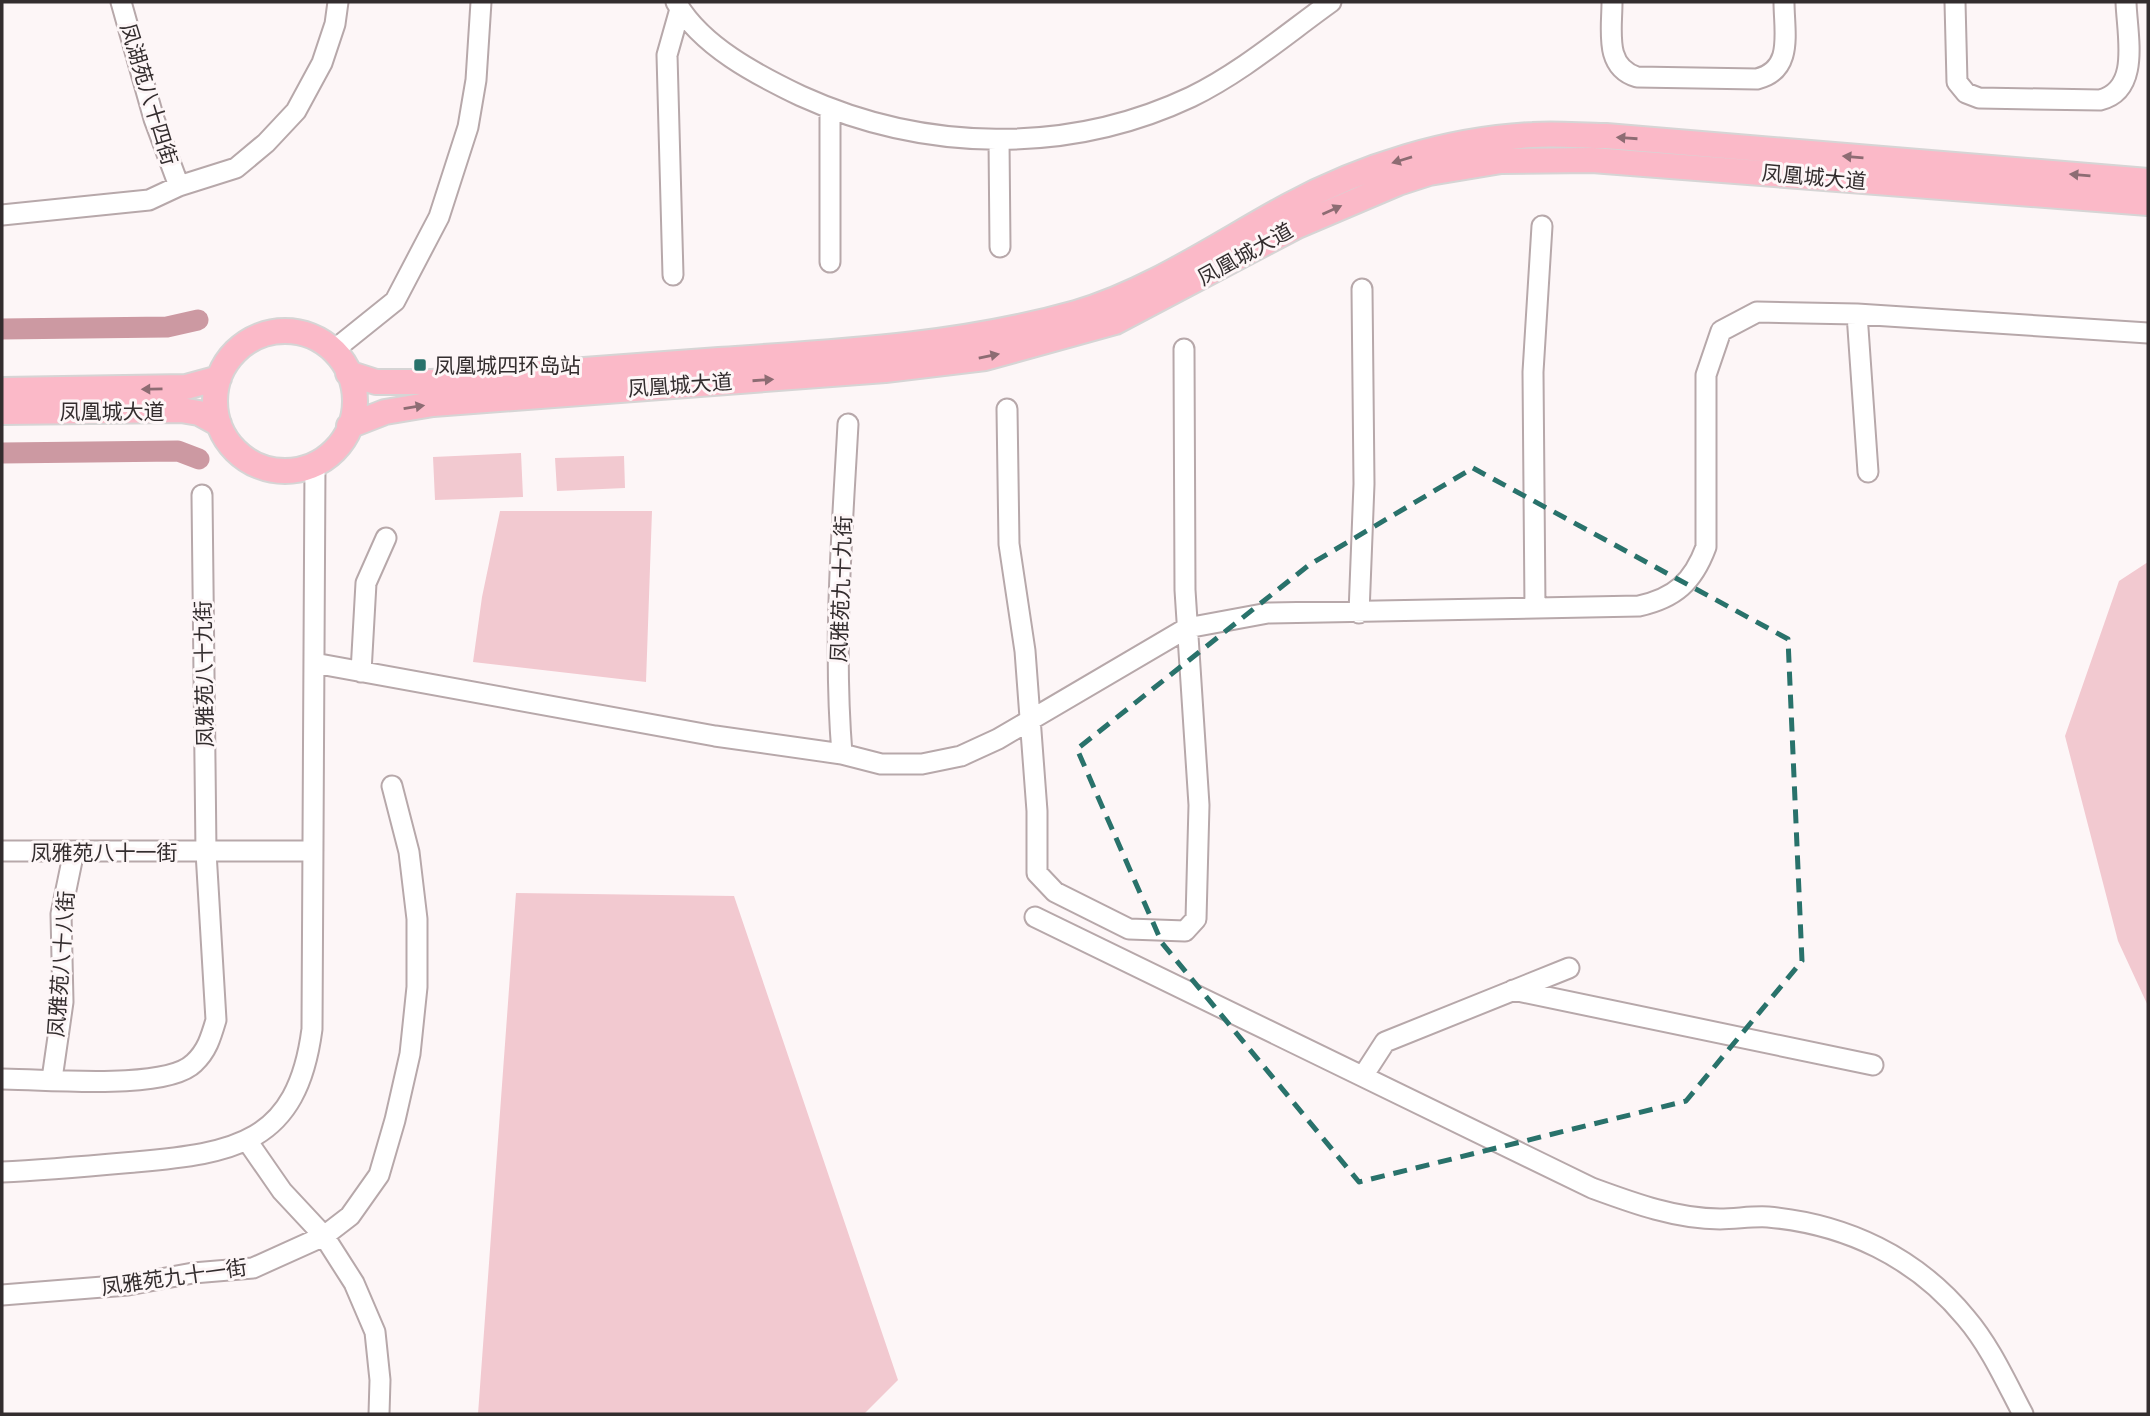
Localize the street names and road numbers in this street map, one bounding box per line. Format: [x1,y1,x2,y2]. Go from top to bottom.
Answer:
street label: 凤湖苑八十四街 [115,20,183,168]
street label: 凤凰城大道 [1761,159,1867,195]
street label: 凤凰城大道 [1193,217,1297,291]
street label: 凤凰城大道 [627,368,733,402]
street label: 凤凰城大道 [60,398,165,425]
street label: 凤雅苑九十九街 [825,515,857,663]
street label: 凤雅苑八十九街 [189,600,219,748]
street label: 凤雅苑八十一街 [31,839,178,866]
street label: 凤雅苑八十八街 [42,890,80,1038]
street label: 凤雅苑九十一街 [99,1253,249,1301]

